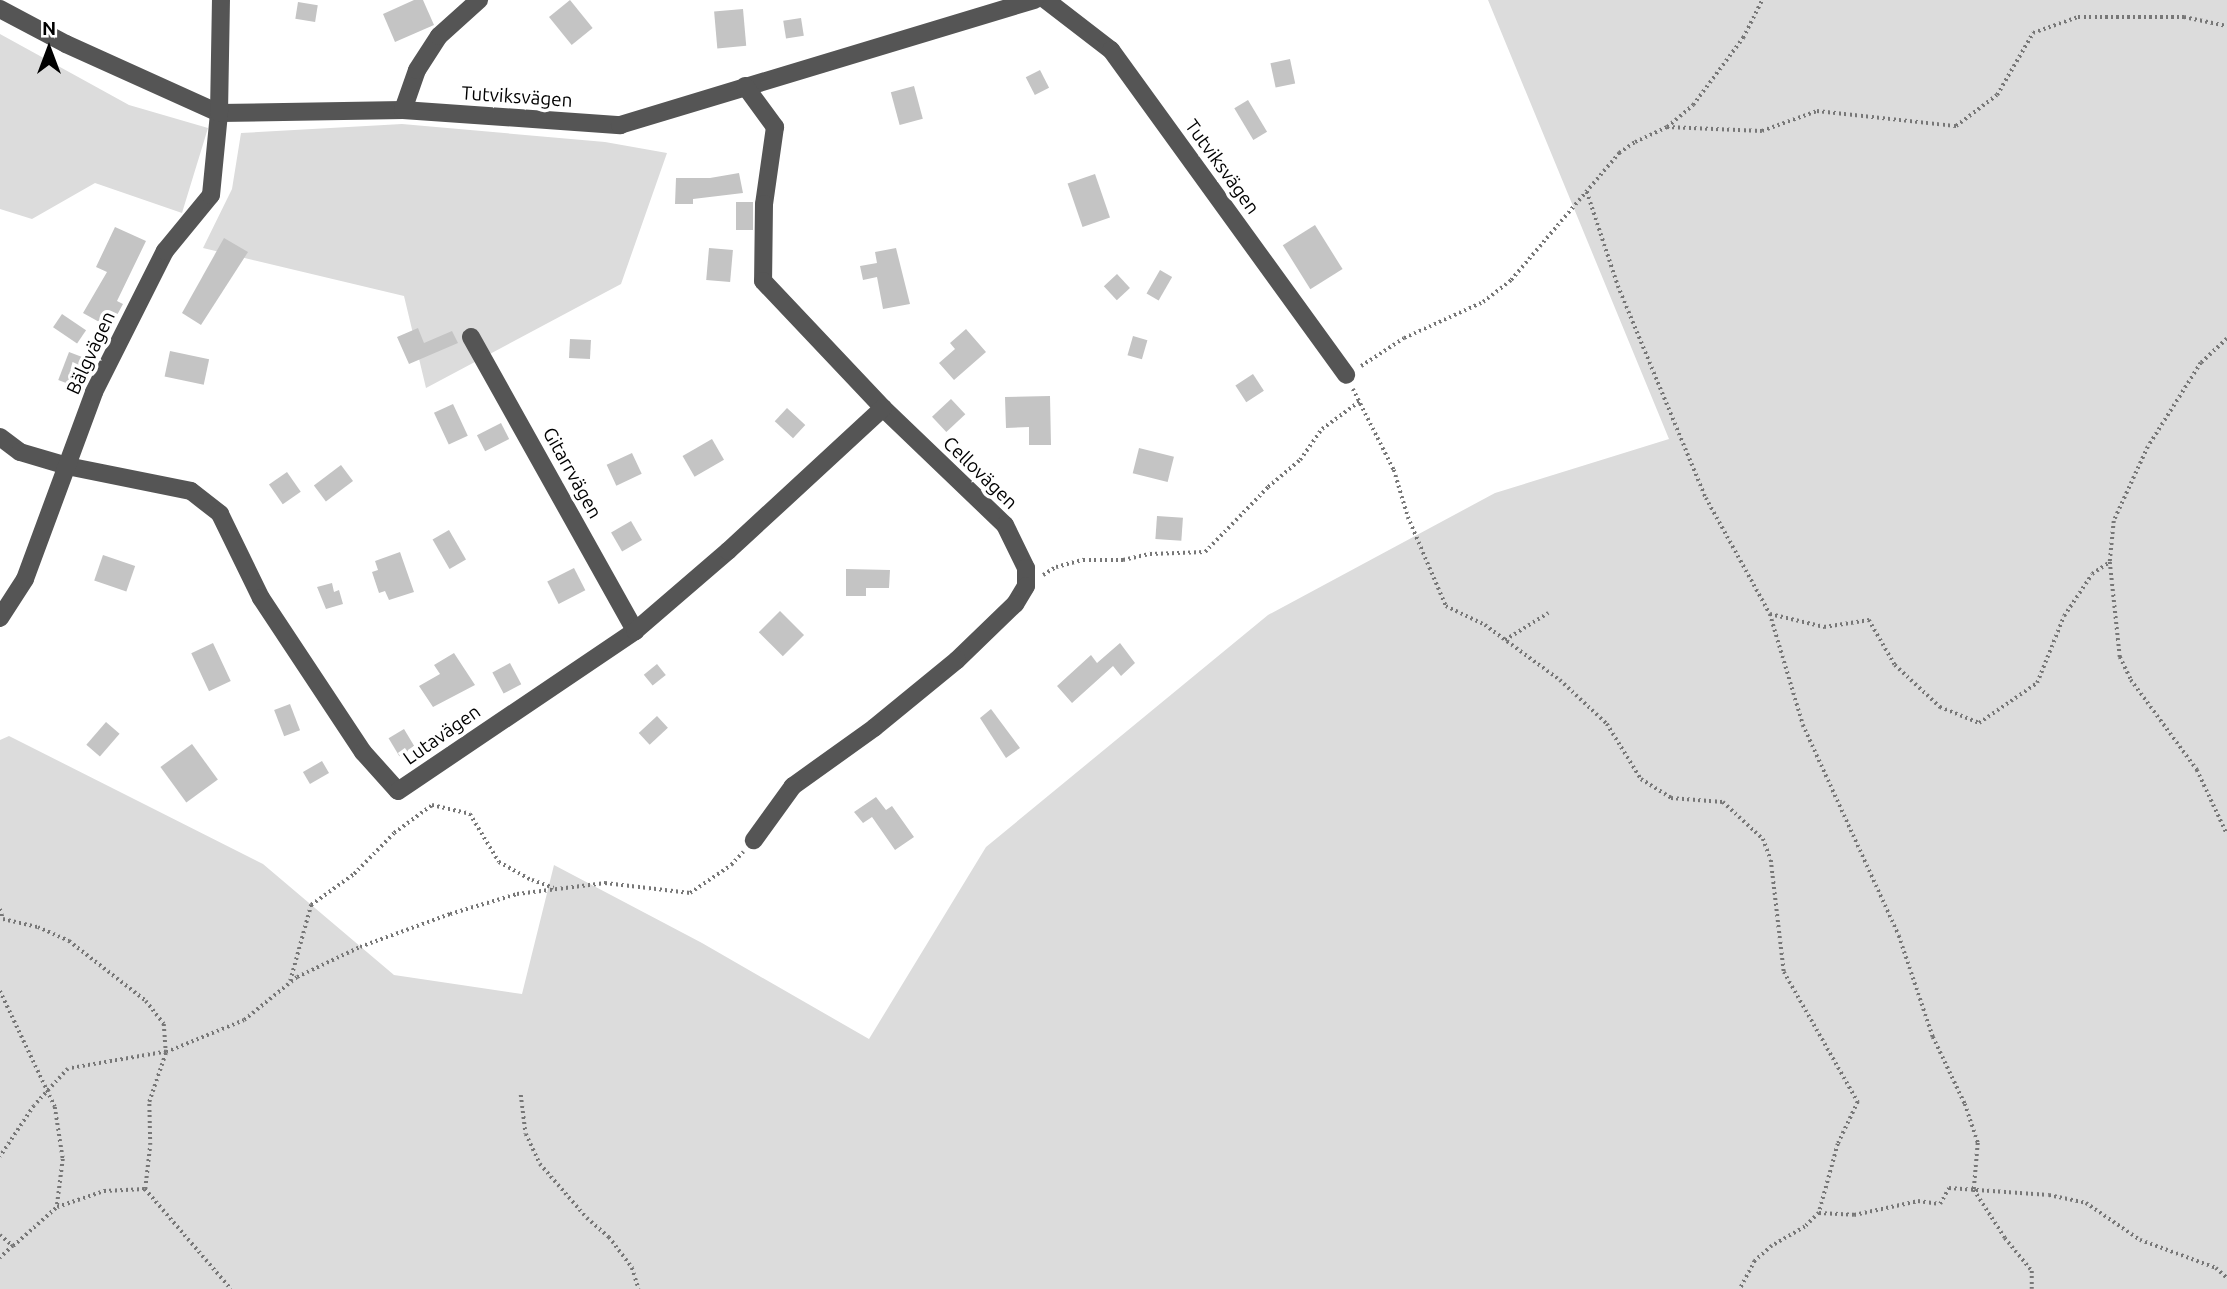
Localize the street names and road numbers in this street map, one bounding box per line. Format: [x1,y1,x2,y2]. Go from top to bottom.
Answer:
street label: Tutviksvägen [461,82,573,112]
street label: Tutviksvägen [1180,115,1264,219]
street label: Bälgvägen [62,308,120,398]
street label: Gitarrvägen [538,424,606,522]
street label: Cellovägen [938,432,1022,514]
street label: Lutavägen [399,700,485,770]

